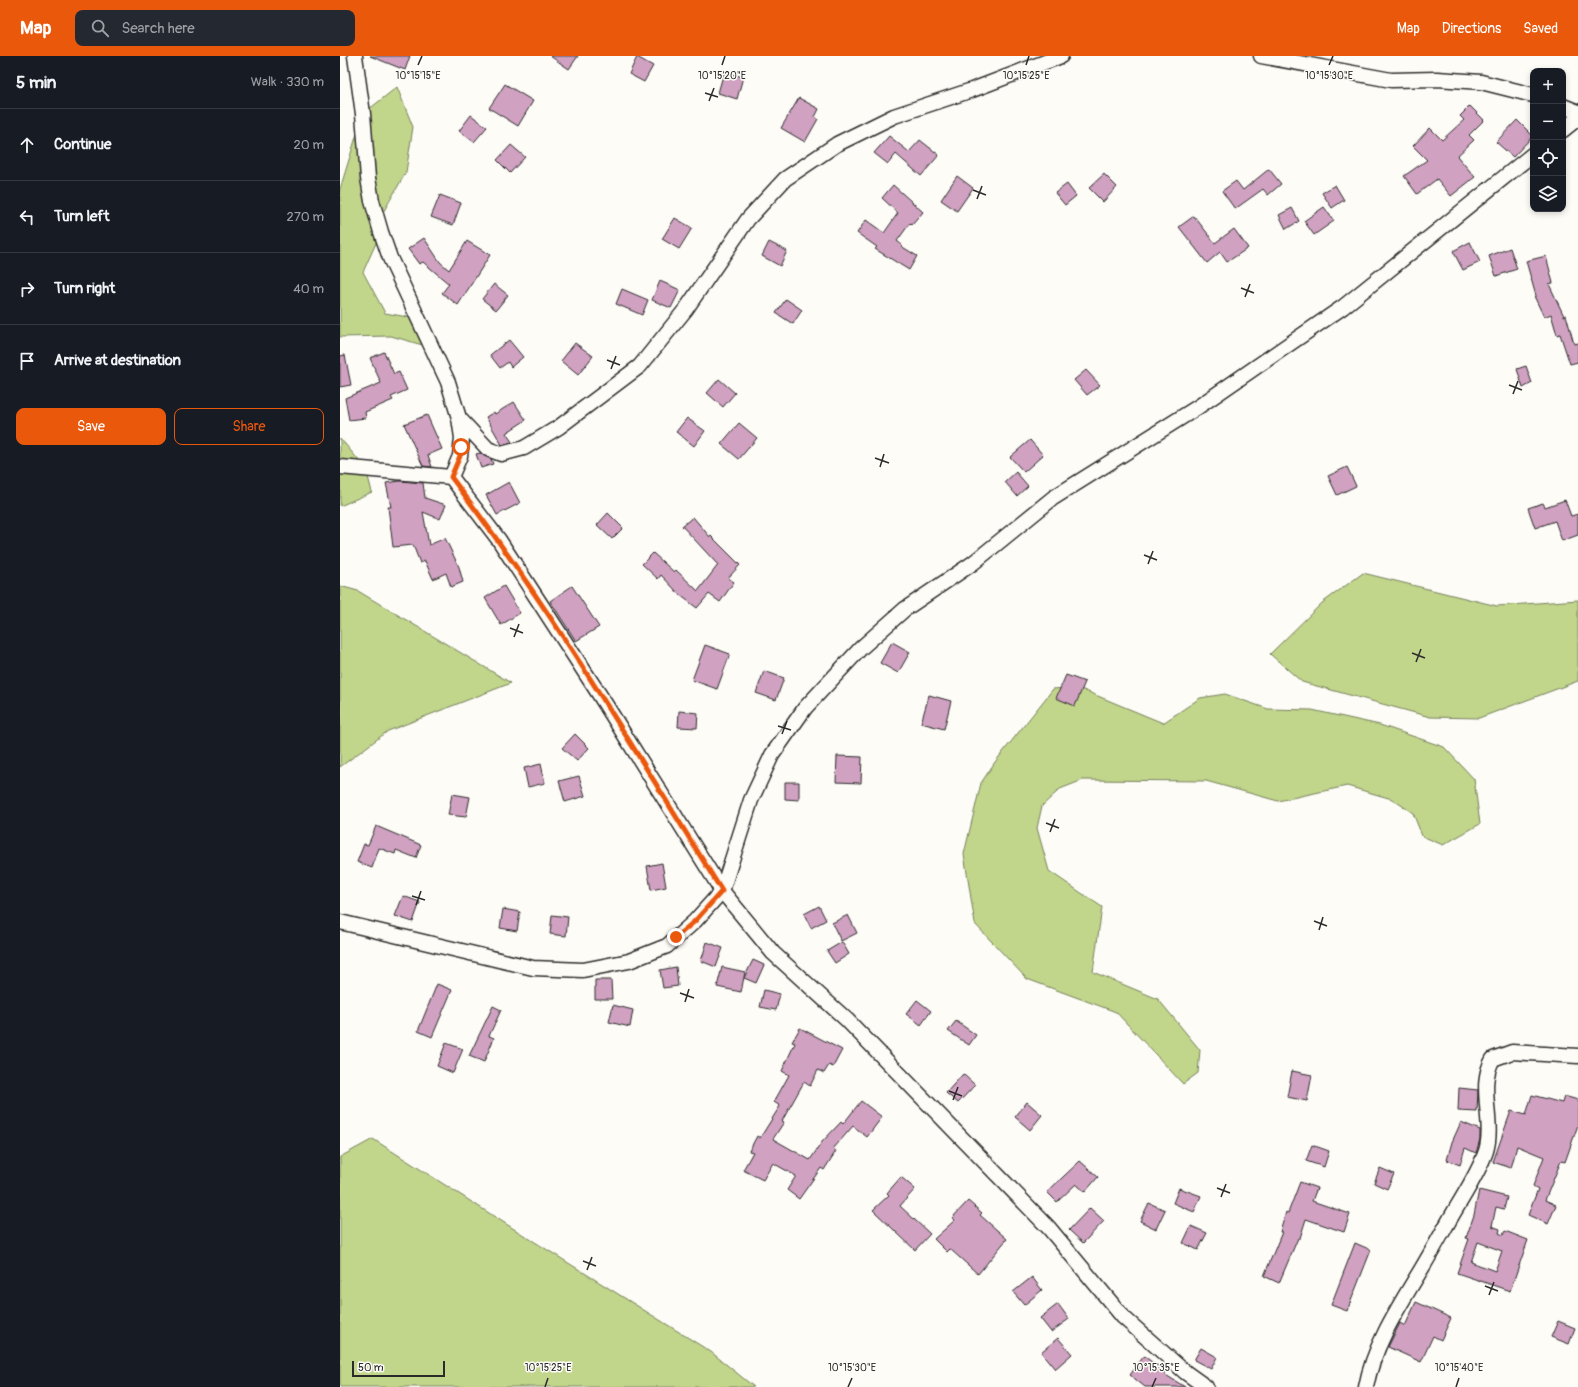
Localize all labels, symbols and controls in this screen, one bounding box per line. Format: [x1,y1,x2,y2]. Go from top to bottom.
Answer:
search box [75,10,355,46]
text: Map [20,16,51,40]
icon: search [89,17,111,39]
text: Search here [121,19,195,38]
text: Map [1397,20,1420,37]
text: Directions [1442,20,1501,37]
text: Saved [1523,20,1558,37]
map controls [1530,68,1566,212]
button: + [1530,68,1566,104]
text: 10°15'15"E [395,70,441,82]
text: 10°15'20"E [698,70,746,82]
text: 10°15'25"E [1003,70,1049,82]
text: 10°15'30"E [1305,70,1353,82]
text: 5 min [16,72,56,93]
text: Walk · 330 m [251,74,324,90]
button: − [1530,104,1566,140]
icon: ahead [16,134,38,156]
text: Continue [54,135,112,154]
text: 20 m [293,137,324,153]
button: locate [1530,140,1566,176]
button: layers [1530,176,1566,212]
icon: left [16,206,38,228]
text: Turn left [54,207,110,226]
text: 270 m [287,209,324,225]
icon: right [16,278,38,300]
text: Turn right [54,279,115,298]
text: 40 m [293,281,324,297]
icon: arrive [16,350,38,372]
text: Arrive at destination [54,351,181,370]
button: Save [16,408,166,445]
button: Share [174,408,324,445]
route start [452,438,470,456]
route end [667,928,685,946]
scale bar [352,1359,445,1378]
text: 50 m [358,1361,384,1374]
text: 10°15'25"E [525,1362,571,1374]
text: 10°15'30"E [828,1362,876,1374]
text: 10°15'35"E [1133,1362,1179,1374]
text: 10°15'40"E [1435,1362,1483,1374]

